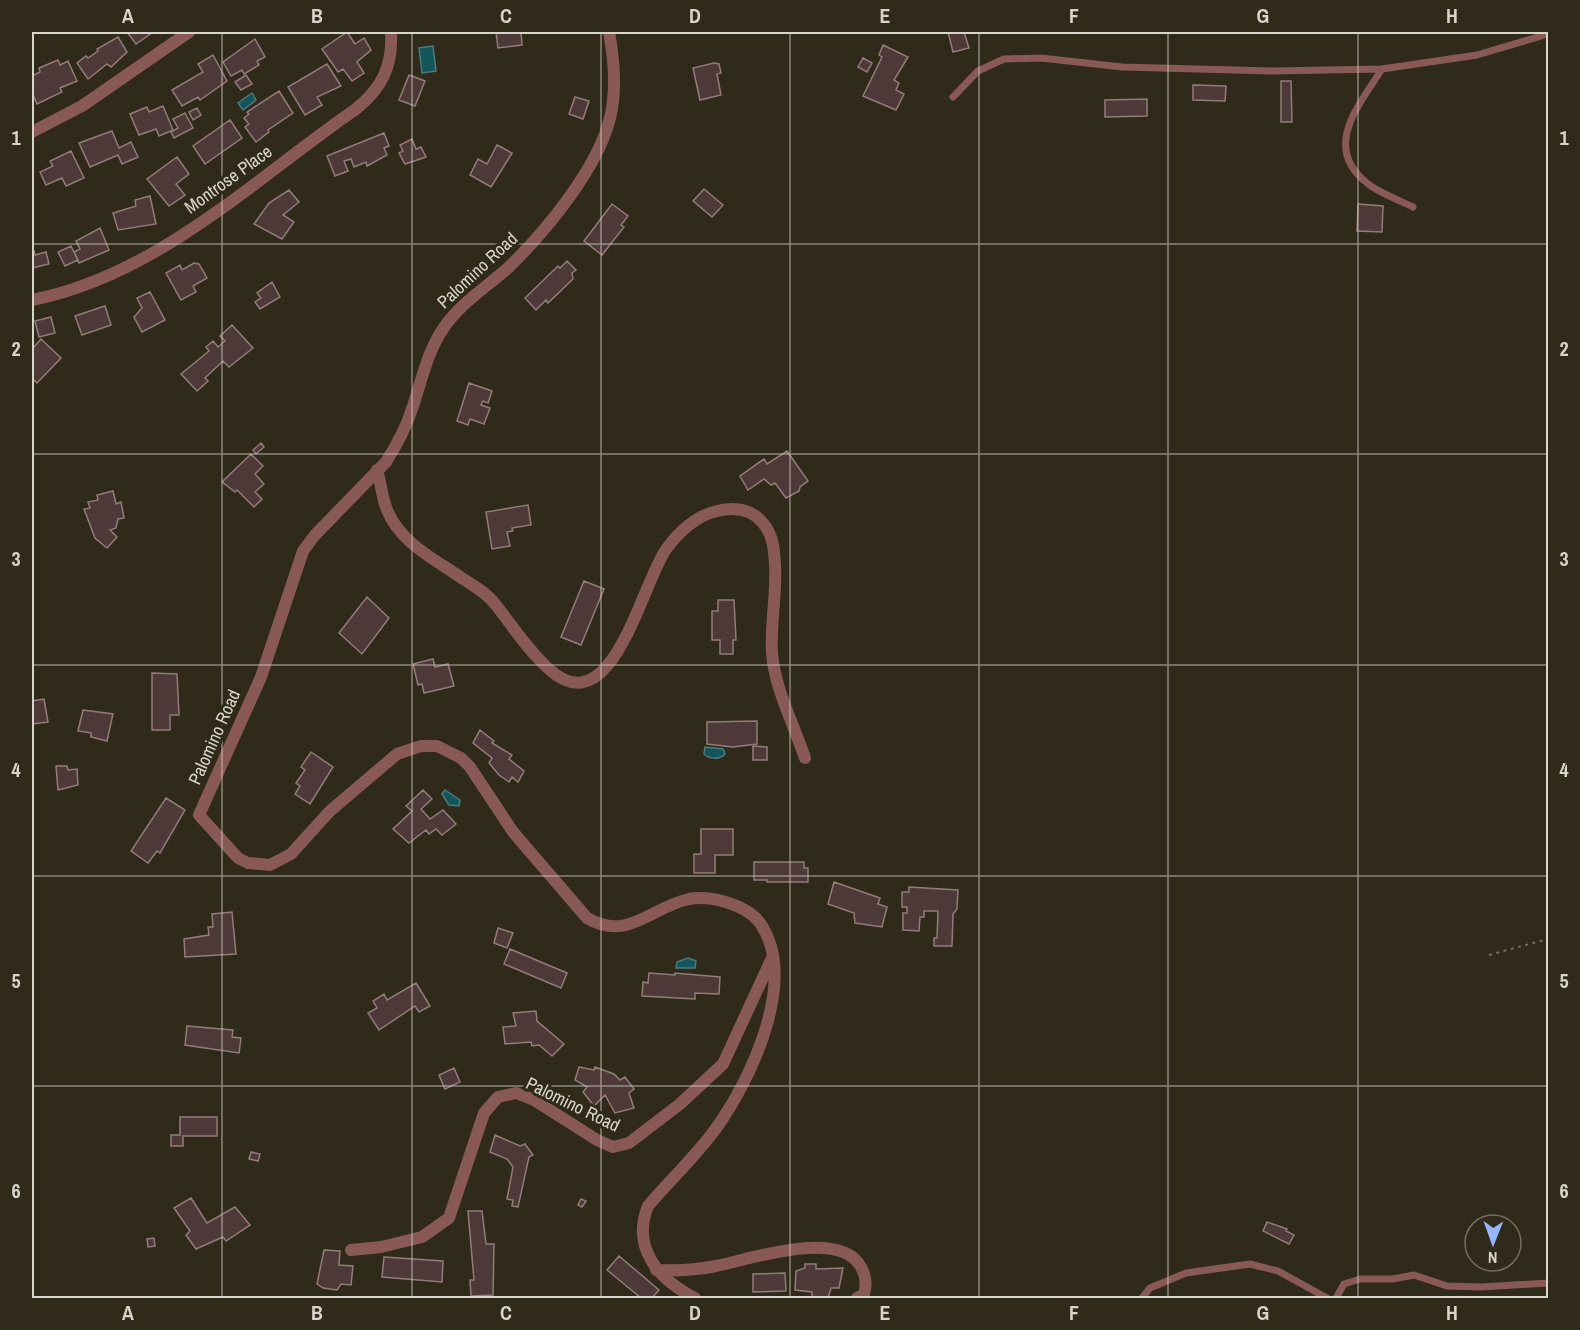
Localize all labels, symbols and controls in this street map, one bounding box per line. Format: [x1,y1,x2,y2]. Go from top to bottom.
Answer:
text: A [122,2,134,29]
text: B [311,2,323,29]
text: C [500,2,512,29]
text: D [689,2,701,29]
text: E [880,2,891,29]
text: F [1069,2,1079,29]
text: G [1257,2,1269,29]
text: H [1446,2,1458,29]
text: 1 [11,124,21,151]
text: 1 [1559,124,1569,151]
street label: Montrose Place [179,139,277,219]
street label: Palomino Road [431,226,523,314]
text: 2 [11,335,21,362]
text: 2 [1559,335,1569,362]
text: 3 [11,545,21,572]
text: 3 [1559,545,1569,572]
street label: Palomino Road [182,685,246,789]
text: 4 [11,756,21,783]
text: 4 [1559,756,1569,783]
text: 5 [11,967,21,994]
text: 5 [1559,967,1569,994]
street label: Palomino Road [522,1070,624,1138]
text: 6 [11,1177,21,1204]
text: 6 [1559,1177,1569,1204]
north arrow [1463,1213,1523,1273]
text: N [1488,1247,1498,1269]
text: A [122,1299,134,1326]
text: B [311,1299,323,1326]
text: C [500,1299,512,1326]
text: D [689,1299,701,1326]
text: E [880,1299,891,1326]
text: F [1069,1299,1079,1326]
text: G [1257,1299,1269,1326]
text: H [1446,1299,1458,1326]

